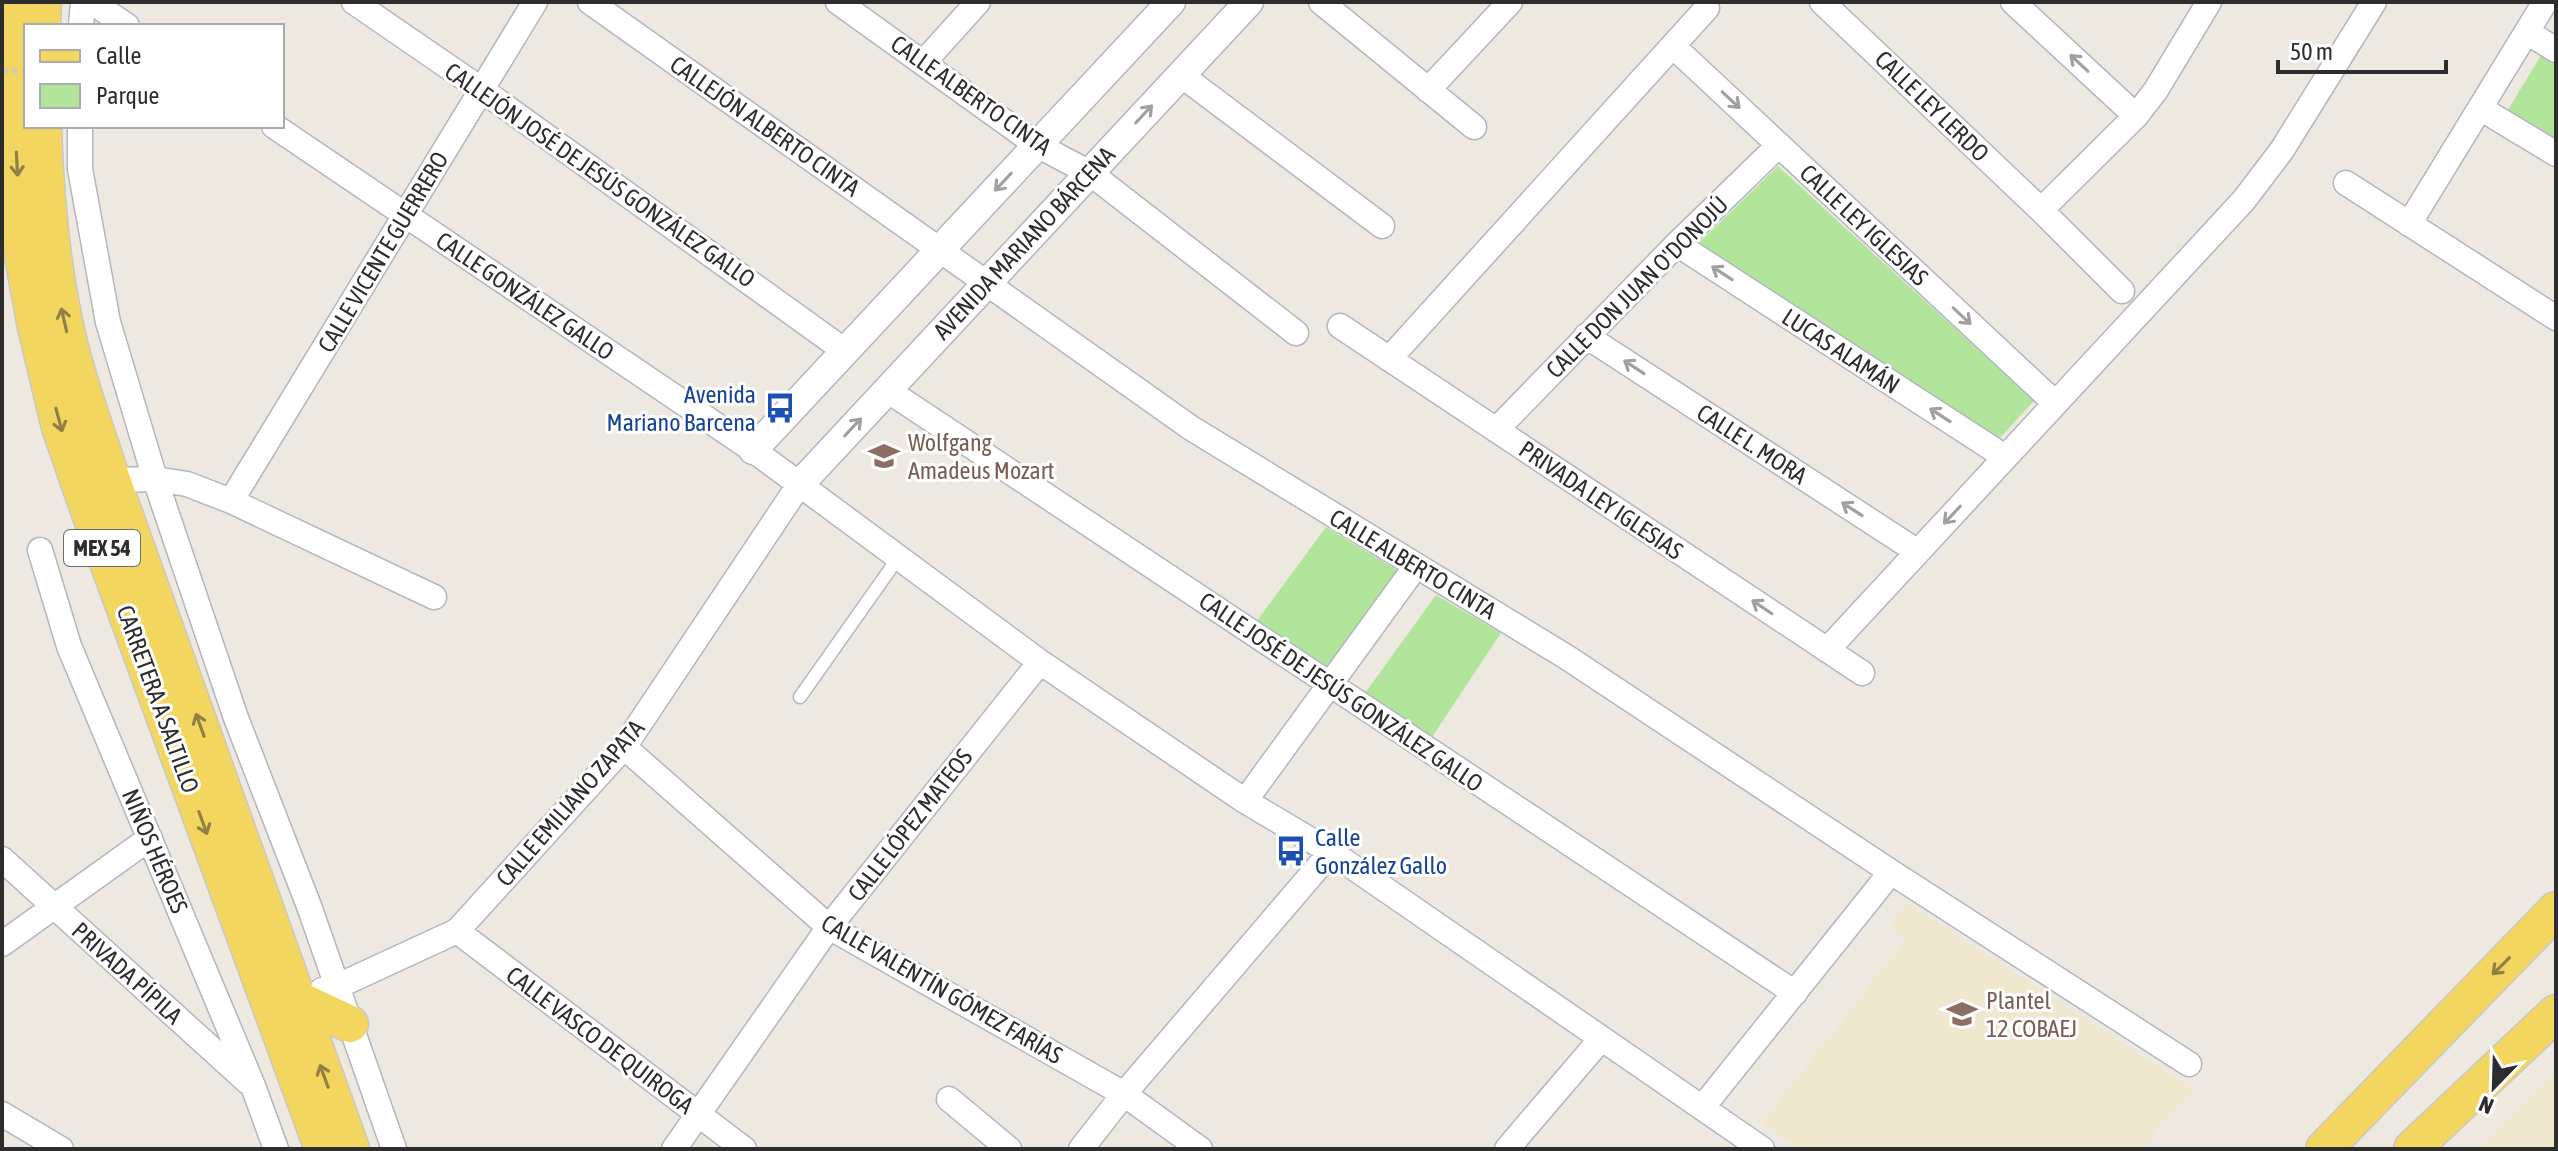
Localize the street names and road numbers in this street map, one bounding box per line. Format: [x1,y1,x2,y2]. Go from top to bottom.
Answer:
street label: CALLE ALBERTO CINTA [886,30,1056,160]
street label: CALLE LEY LERDO [1870,45,1994,167]
street label: CALLEJÓN ALBERTO CINTA [665,50,865,202]
street label: CALLEJÓN JOSÉ DE JESÚS GONZÁLEZ GALLO [440,57,760,293]
street label: AVENIDA MARIANO BÁRCENA [928,141,1120,345]
street label: CALLE VICENTE GUERRERO [312,147,454,357]
street label: CALLE LEY IGLESIAS [1795,159,1933,291]
street label: CALLE DON JUAN O'DONOJÚ [1541,191,1733,383]
street label: CALLE GONZÁLEZ GALLO [431,227,619,365]
street label: LUCAS ALAMÁN [1777,303,1905,399]
street label: CALLE L. MORA [1692,399,1812,490]
street label: PRIVADA LEY IGLESIAS [1514,435,1688,565]
street label: CALLE ALBERTO CINTA [1325,504,1501,624]
road number: MEX 54 [64,530,140,566]
street label: CALLE JOSÉ DE JESÚS GONZÁLEZ GALLO [1194,587,1488,797]
street label: CARRETERA A SALTILLO [112,602,204,796]
street label: CALLE EMILIANO ZAPATA [491,714,650,892]
street label: CALLE LÓPEZ MATEOS [842,744,978,906]
street label: NIÑOS HÉROES [117,785,193,917]
street label: CALLE VALENTÍN GÓMEZ FARÍAS [817,909,1067,1069]
street label: PRIVADA PÍPILA [67,917,188,1029]
street label: CALLE VASCO DE QUIROGA [501,961,699,1119]

